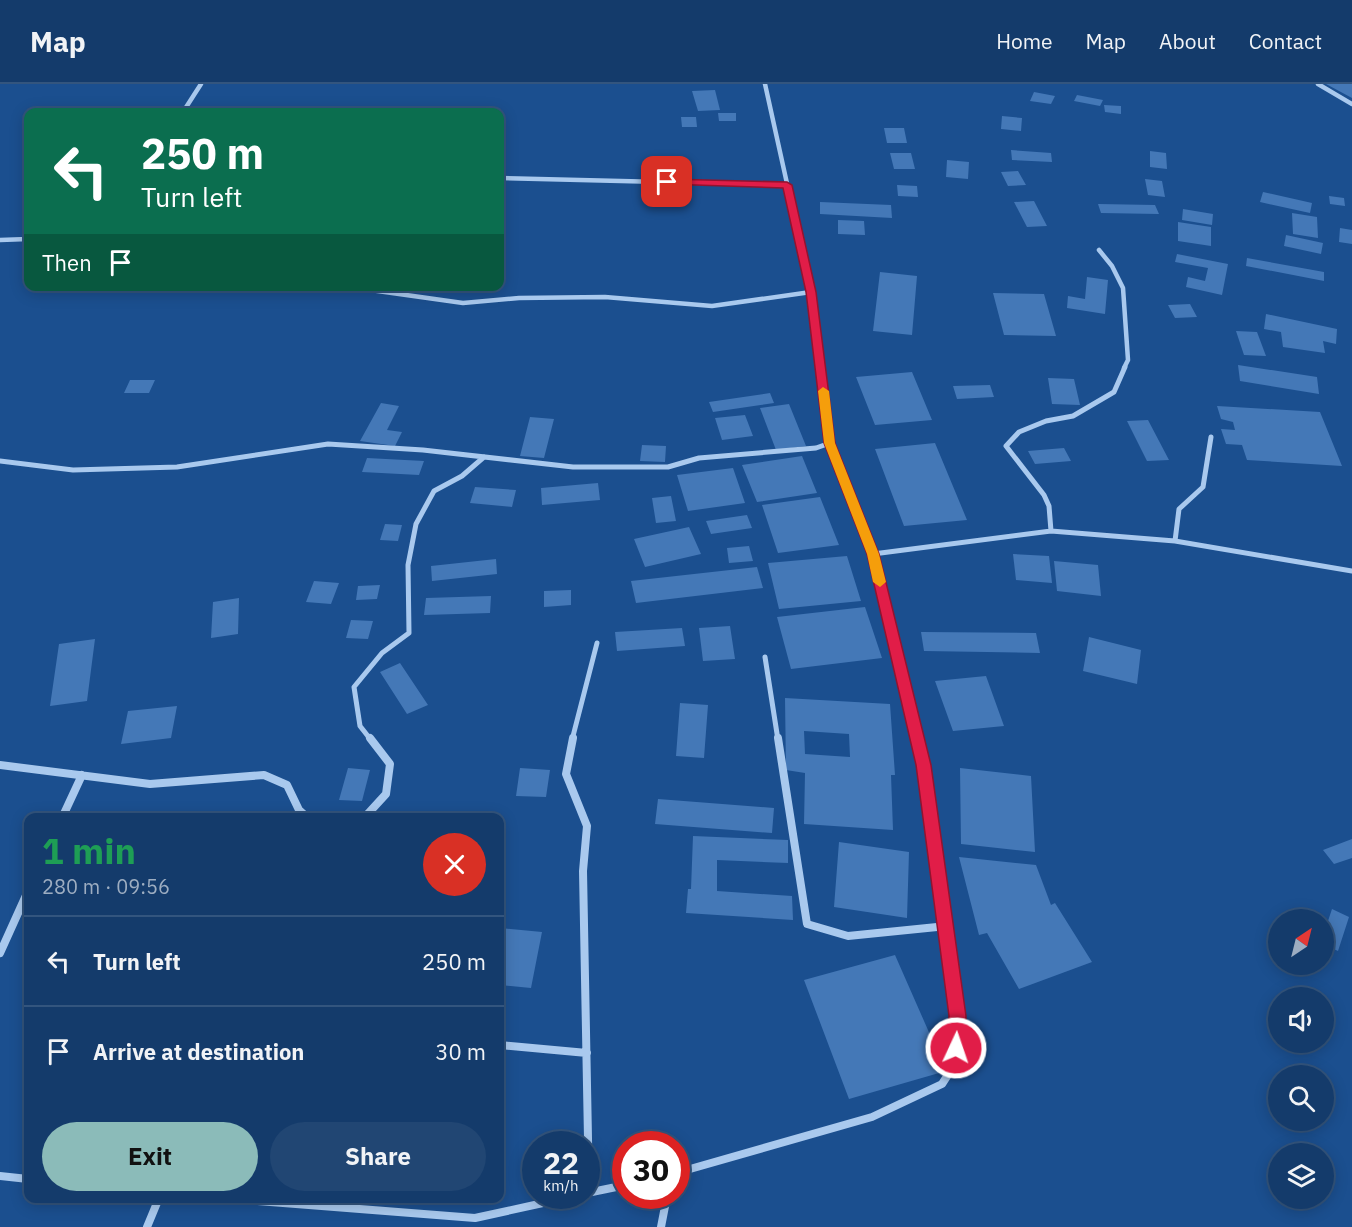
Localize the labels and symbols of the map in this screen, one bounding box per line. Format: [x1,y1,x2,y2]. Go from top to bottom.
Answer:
pin [641,156,692,207]
north arrow [1268,909,1334,975]
position arrow [924,1016,988,1080]
speed limit sign: 30 [612,1131,690,1209]

